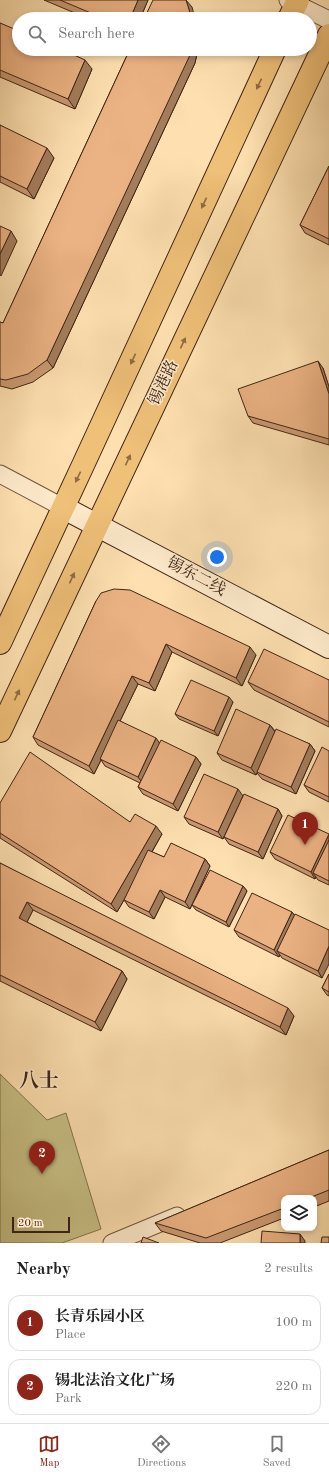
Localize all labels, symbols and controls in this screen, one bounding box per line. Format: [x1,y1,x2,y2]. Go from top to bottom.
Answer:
search box [12,12,317,56]
icon: search [26,23,48,45]
text: Search here [58,27,135,42]
one-way arrow [256,79,262,90]
one-way arrow [201,197,207,209]
one-way arrow [180,337,186,349]
one-way arrow [130,353,136,364]
street label: 锡港路 [145,357,181,408]
one-way arrow [125,455,131,466]
one-way arrow [75,471,81,483]
your location [207,547,227,567]
street label: 锡东二线 [164,553,229,599]
one-way arrow [69,572,75,584]
one-way arrow [14,690,20,701]
pin: 1 [292,812,318,845]
district label: 八士 [19,1070,59,1092]
pin: 2 [29,1141,55,1174]
map controls [281,1195,317,1231]
button: layers [281,1195,317,1231]
scale bar [12,1215,70,1234]
text: 20 m [18,1218,43,1229]
text: Nearby [16,1261,71,1278]
text: 2 results [264,1262,313,1275]
text: 长青乐园小区 [55,1310,145,1325]
text: 1 [26,1316,34,1329]
text: 100 m [275,1316,312,1329]
text: Place [55,1328,85,1341]
text: 锡北法治文化广场 [55,1374,175,1389]
text: 2 [26,1380,34,1393]
text: 220 m [275,1380,312,1393]
text: Park [55,1392,82,1405]
tab: Map [38,1433,60,1471]
tab: Directions [137,1433,186,1471]
tab: Saved [263,1433,291,1471]

